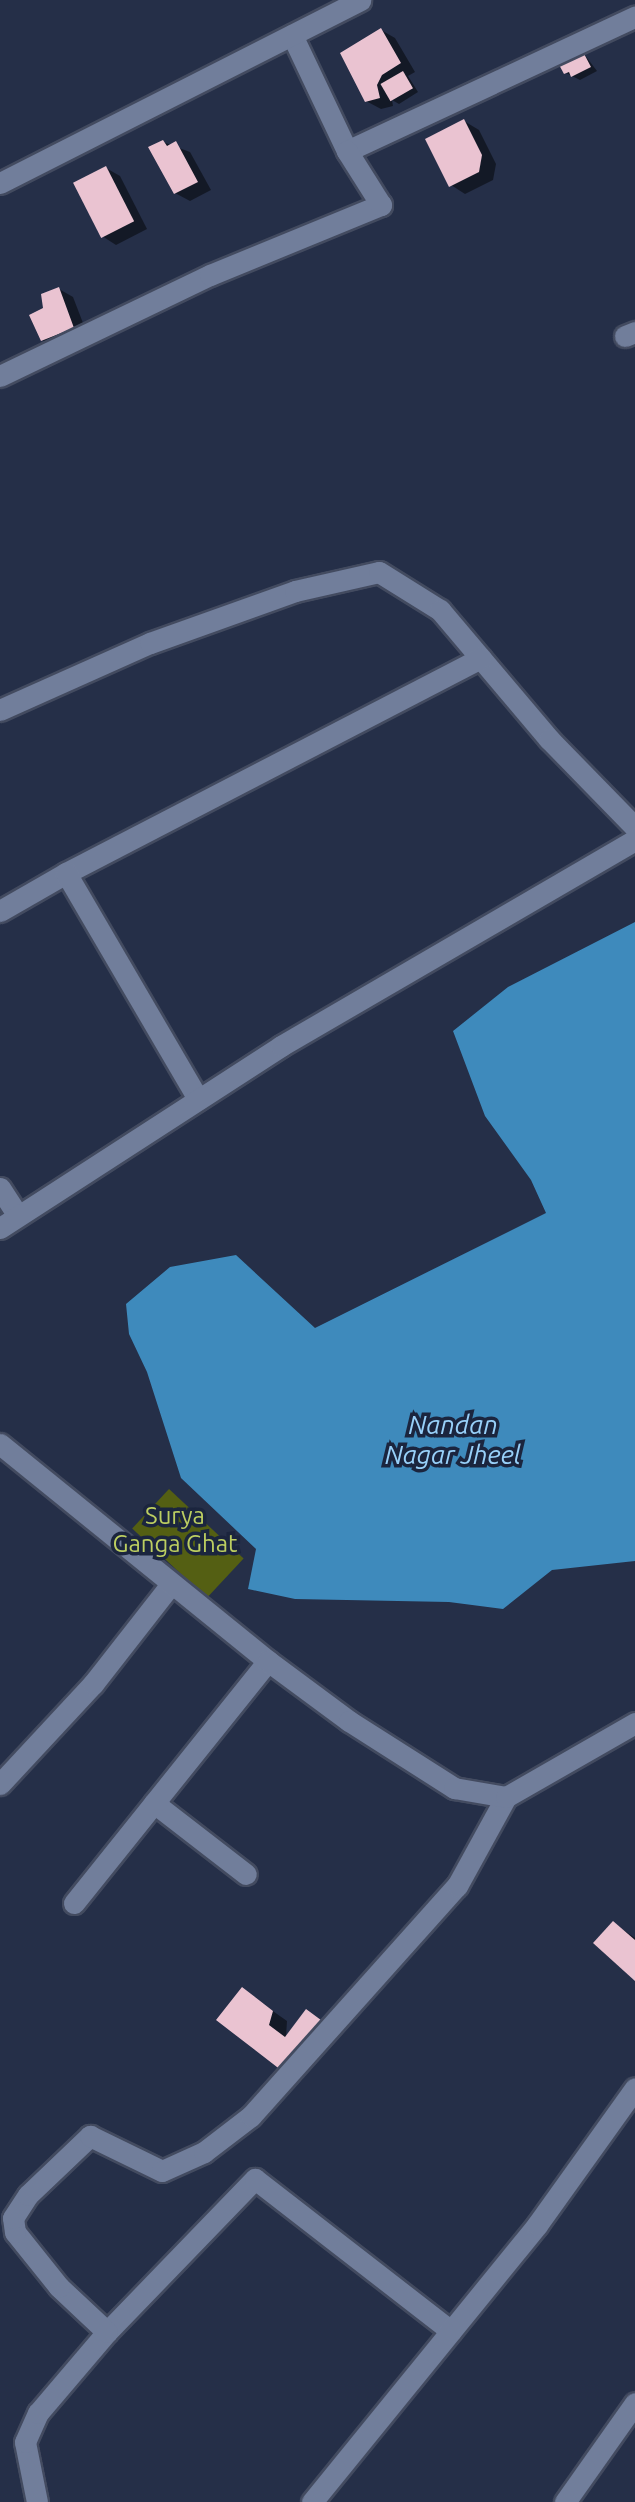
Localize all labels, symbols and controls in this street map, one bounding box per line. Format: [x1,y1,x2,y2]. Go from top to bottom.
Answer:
water label: Nandan Nagar Jheel [385,1409,521,1470]
park label: Surya Ganga Ghat [113,1502,237,1558]

